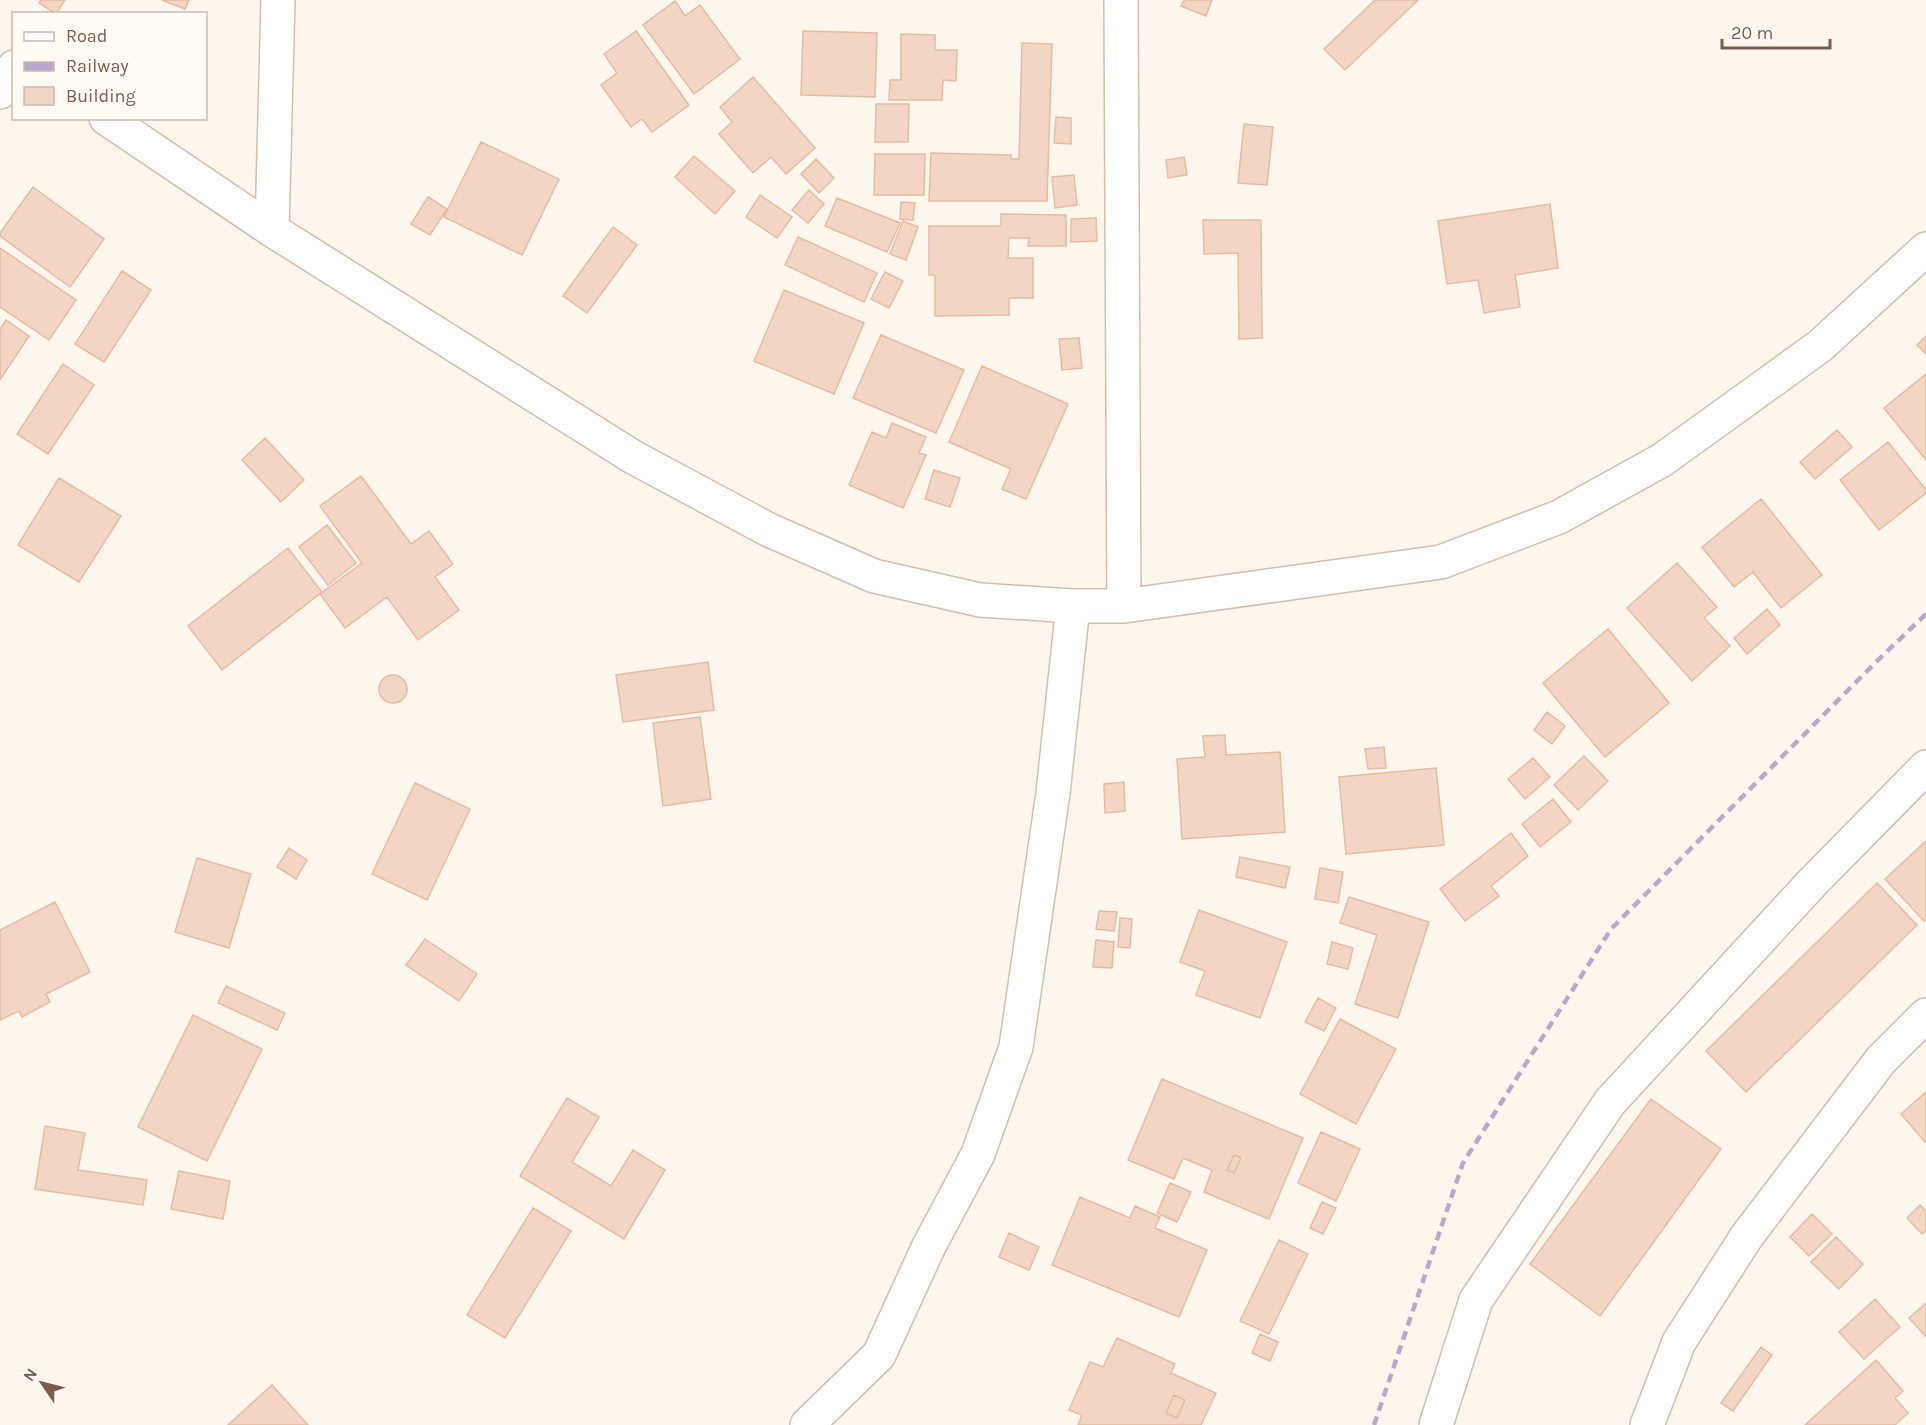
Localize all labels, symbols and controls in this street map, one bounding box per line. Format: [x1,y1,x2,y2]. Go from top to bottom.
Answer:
legend [12,12,207,120]
scale bar [1722,12,1830,50]
text: 20 m [1731,22,1773,44]
text: Road [66,25,107,47]
text: Railway [66,55,129,77]
text: Building [66,85,136,107]
north arrow [12,1353,72,1413]
text: N [19,1365,41,1385]

